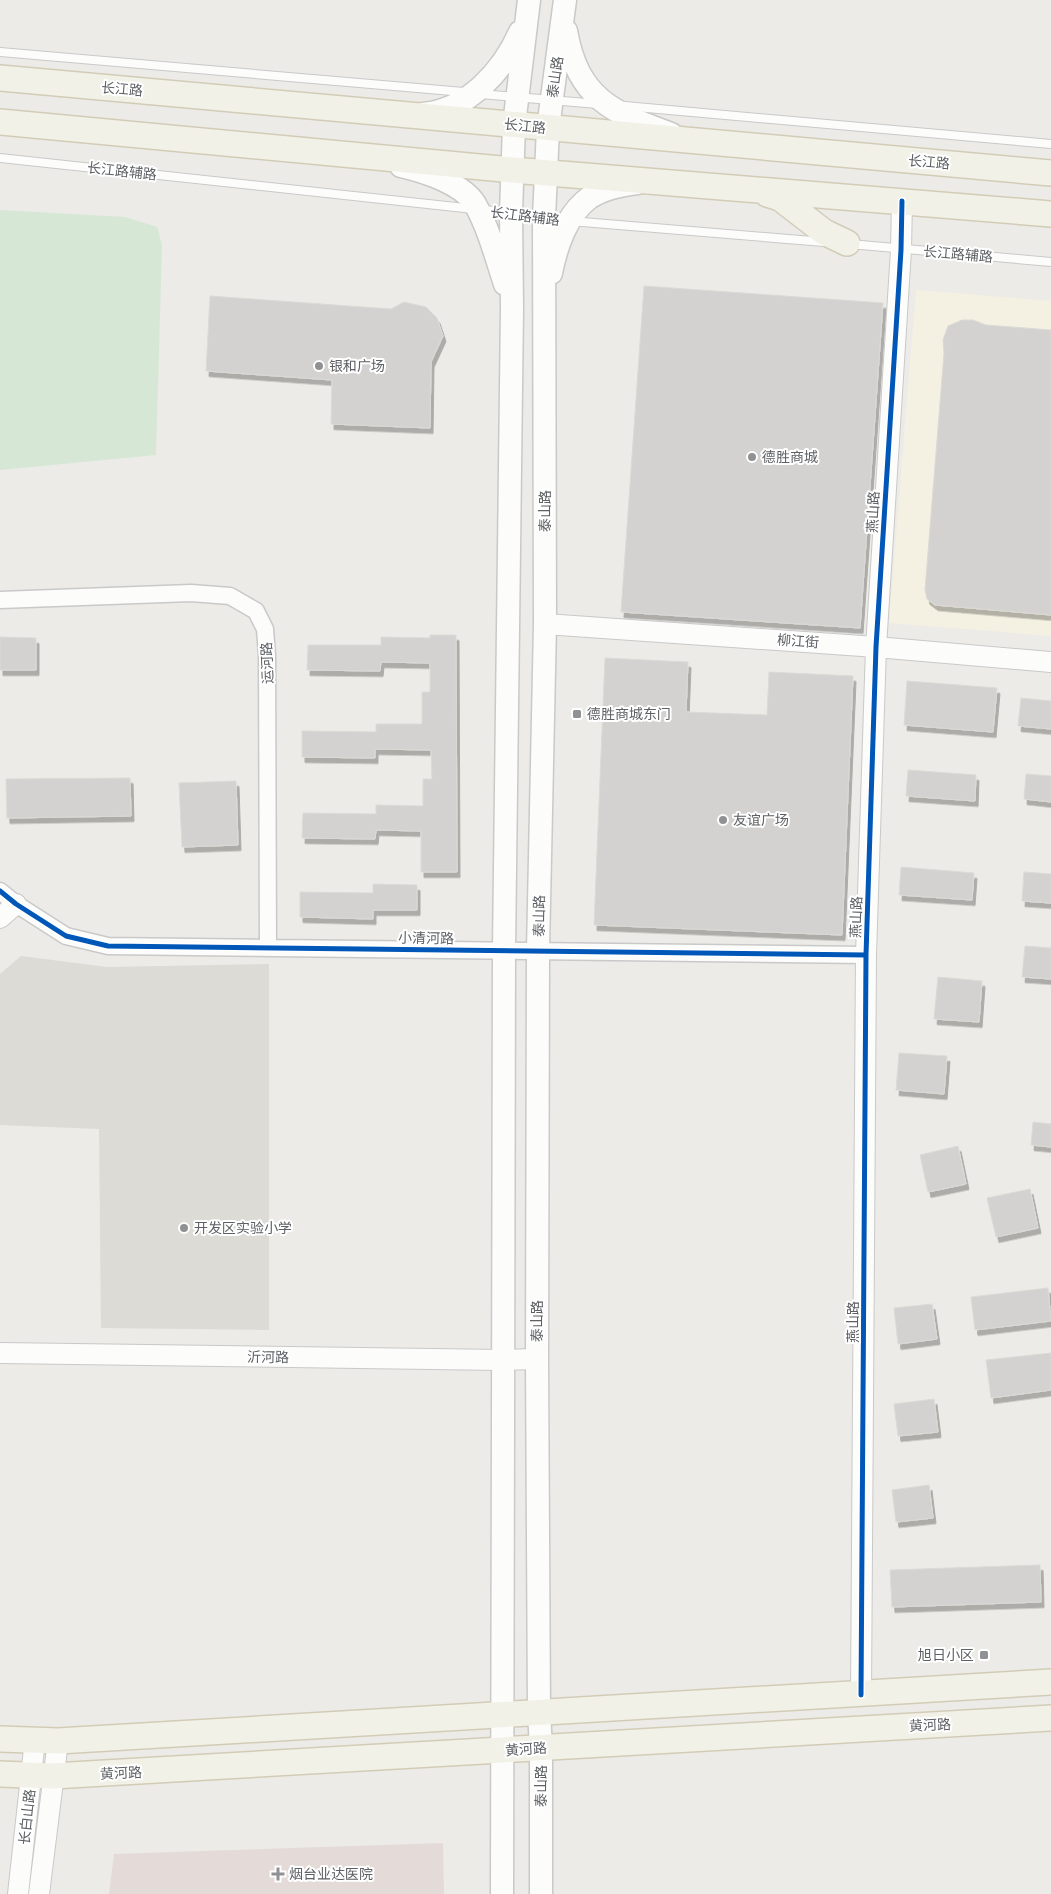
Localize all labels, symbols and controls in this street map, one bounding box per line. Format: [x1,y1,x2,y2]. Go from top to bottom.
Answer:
street label: 泰山路 [544,55,566,99]
street label: 长江路 [100,79,144,99]
street label: 长江路 [503,116,547,136]
street label: 长江路 [907,152,951,172]
street label: 长江路辅路 [86,159,158,183]
street label: 长江路辅路 [489,204,561,228]
street label: 长江路辅路 [922,243,994,265]
place label: 银和广场 [329,358,385,374]
marker: 银和广场 [313,360,325,372]
place label: 德胜商城 [762,449,818,465]
marker: 德胜商城 [746,451,758,463]
street label: 泰山路 [537,490,553,532]
street label: 燕山路 [864,491,882,533]
street label: 柳江街 [776,632,820,650]
street label: 运河路 [258,642,276,684]
place label: 德胜商城东门 [587,706,671,722]
marker: 德胜商城东门 [571,708,583,720]
place label: 友谊广场 [733,812,789,828]
marker: 友谊广场 [717,814,729,826]
street label: 泰山路 [531,895,547,937]
street label: 燕山路 [847,896,865,938]
street label: 小清河路 [398,930,454,946]
place label: 开发区实验小学 [194,1220,292,1236]
marker: 开发区实验小学 [178,1222,190,1234]
street label: 泰山路 [529,1300,545,1342]
street label: 燕山路 [845,1301,861,1343]
street label: 沂河路 [247,1349,289,1365]
place label: 旭日小区 [918,1647,974,1663]
marker: 旭日小区 [978,1649,990,1661]
street label: 黄河路 [909,1716,951,1734]
street label: 黄河路 [504,1740,548,1758]
street label: 黄河路 [100,1764,142,1782]
street label: 泰山路 [533,1765,549,1807]
street label: 长白山路 [16,1788,38,1846]
place label: 烟台业达医院 [289,1866,373,1882]
marker: 烟台业达医院 [271,1867,285,1881]

